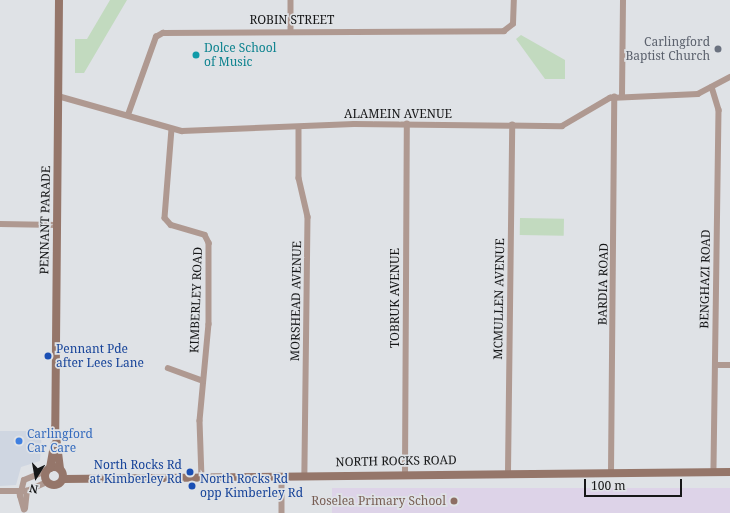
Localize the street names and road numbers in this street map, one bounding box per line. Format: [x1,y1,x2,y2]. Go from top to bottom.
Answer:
street label: ROBIN STREET [250,13,334,27]
street label: ALAMEIN AVENUE [344,107,452,121]
street label: PENNANT PARADE [37,165,53,275]
street label: BENGHAZI ROAD [697,229,713,329]
street label: MCMULLEN AVENUE [491,238,507,360]
street label: MORSHEAD AVENUE [288,241,304,361]
street label: BARDIA ROAD [595,243,611,325]
street label: KIMBERLEY ROAD [187,247,205,353]
street label: TOBRUK AVENUE [388,248,402,348]
street label: NORTH ROCKS ROAD [335,453,457,469]

